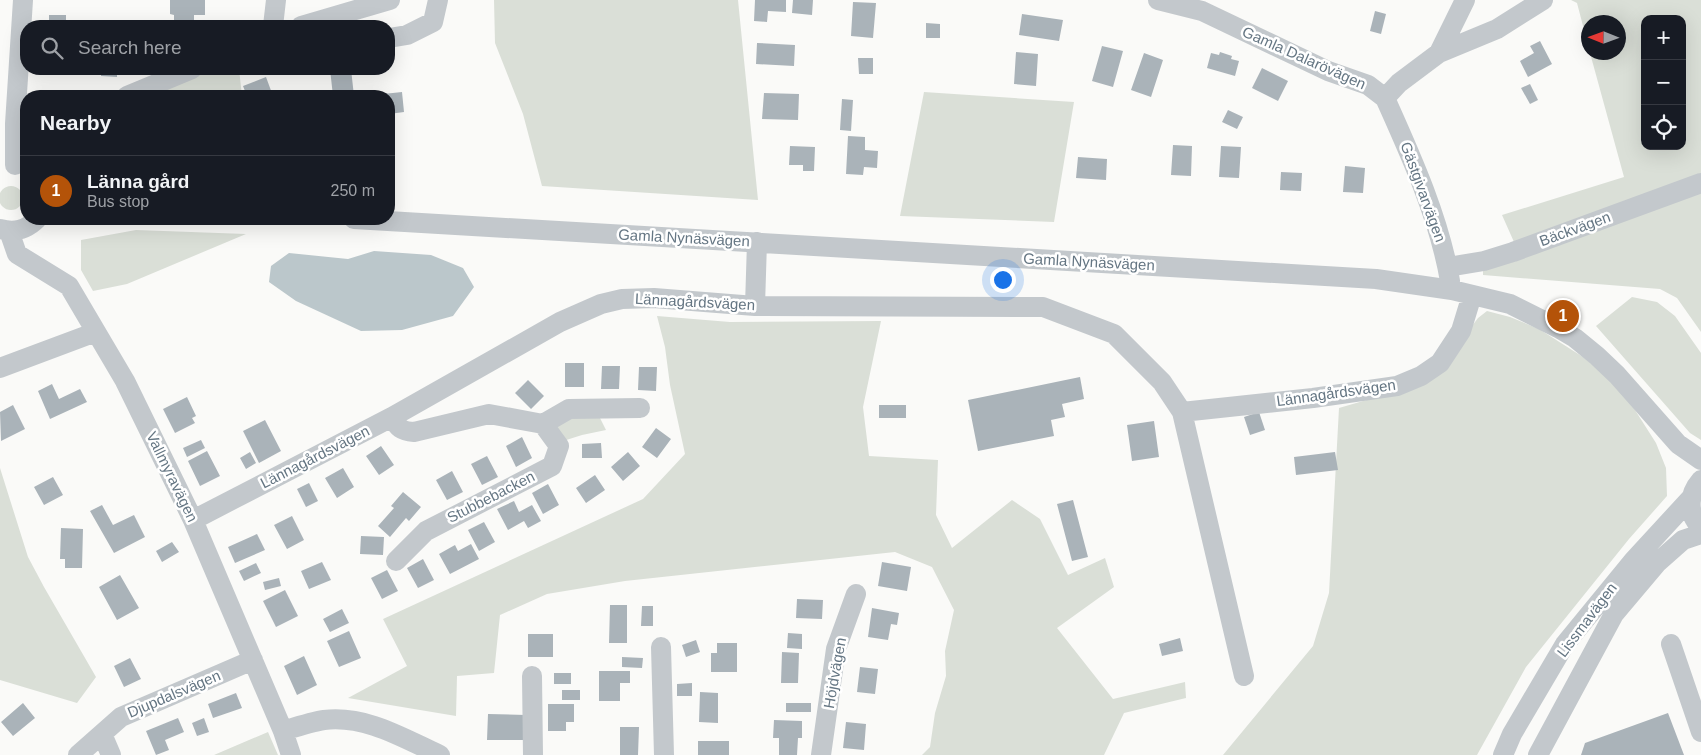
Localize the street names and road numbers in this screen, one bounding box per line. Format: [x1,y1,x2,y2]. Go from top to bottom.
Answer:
street label: Gamla Dalarövägen [1240,23,1369,92]
street label: Gästgivarvägen [1398,140,1449,244]
street label: Bäckvägen [1537,208,1613,249]
street label: Gamla Nynäsvägen [618,226,750,249]
street label: Gamla Nynäsvägen [1023,250,1155,273]
street label: Lännagårdsvägen [635,290,755,313]
street label: Lännagårdsvägen [1275,376,1397,409]
street label: Lännagårdsvägen [257,422,372,491]
street label: Vallmyravägen [143,429,202,525]
street label: Stubbebacken [444,467,537,526]
street label: Lissmavägen [1553,579,1620,660]
street label: Höjdvägen [820,636,849,710]
street label: Djupdalsvägen [125,666,223,721]

